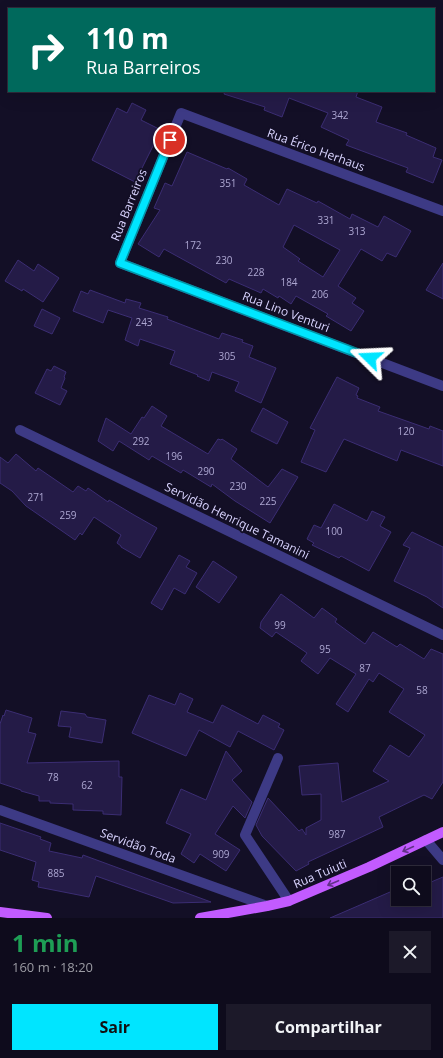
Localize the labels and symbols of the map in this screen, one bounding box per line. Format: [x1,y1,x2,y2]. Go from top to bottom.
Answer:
house number: 342 [331,108,349,122]
pin [153,123,187,157]
street label: Rua Érico Herhaus [265,124,368,175]
street label: Rua Barreiros [106,166,151,243]
house number: 351 [219,176,237,190]
house number: 331 [317,213,335,227]
house number: 313 [348,224,366,238]
house number: 172 [184,238,202,252]
house number: 230 [215,253,233,267]
house number: 228 [247,265,265,279]
house number: 184 [280,275,298,289]
street label: Rua Lino Venturi [240,287,332,336]
house number: 206 [311,287,329,301]
house number: 243 [135,315,153,329]
position arrow [349,337,391,379]
house number: 305 [218,349,236,363]
house number: 120 [397,424,415,438]
house number: 292 [132,434,150,448]
house number: 196 [165,449,183,463]
house number: 290 [197,464,215,478]
street label: Servidão Henrique Tamanini [162,478,312,563]
house number: 230 [229,479,247,493]
house number: 271 [27,490,45,504]
house number: 225 [259,494,277,508]
house number: 259 [59,508,77,522]
house number: 100 [325,524,343,538]
house number: 99 [274,618,286,632]
house number: 95 [319,642,331,656]
house number: 87 [359,661,371,675]
house number: 58 [416,683,428,697]
house number: 78 [47,770,59,784]
house number: 62 [81,778,93,792]
street label: Servidão Toda [98,824,178,867]
house number: 987 [328,827,346,841]
one-way arrow [402,846,414,853]
house number: 909 [212,847,230,861]
street label: Rua Tuiuti [291,855,349,892]
house number: 885 [47,866,65,880]
one-way arrow [327,880,339,887]

